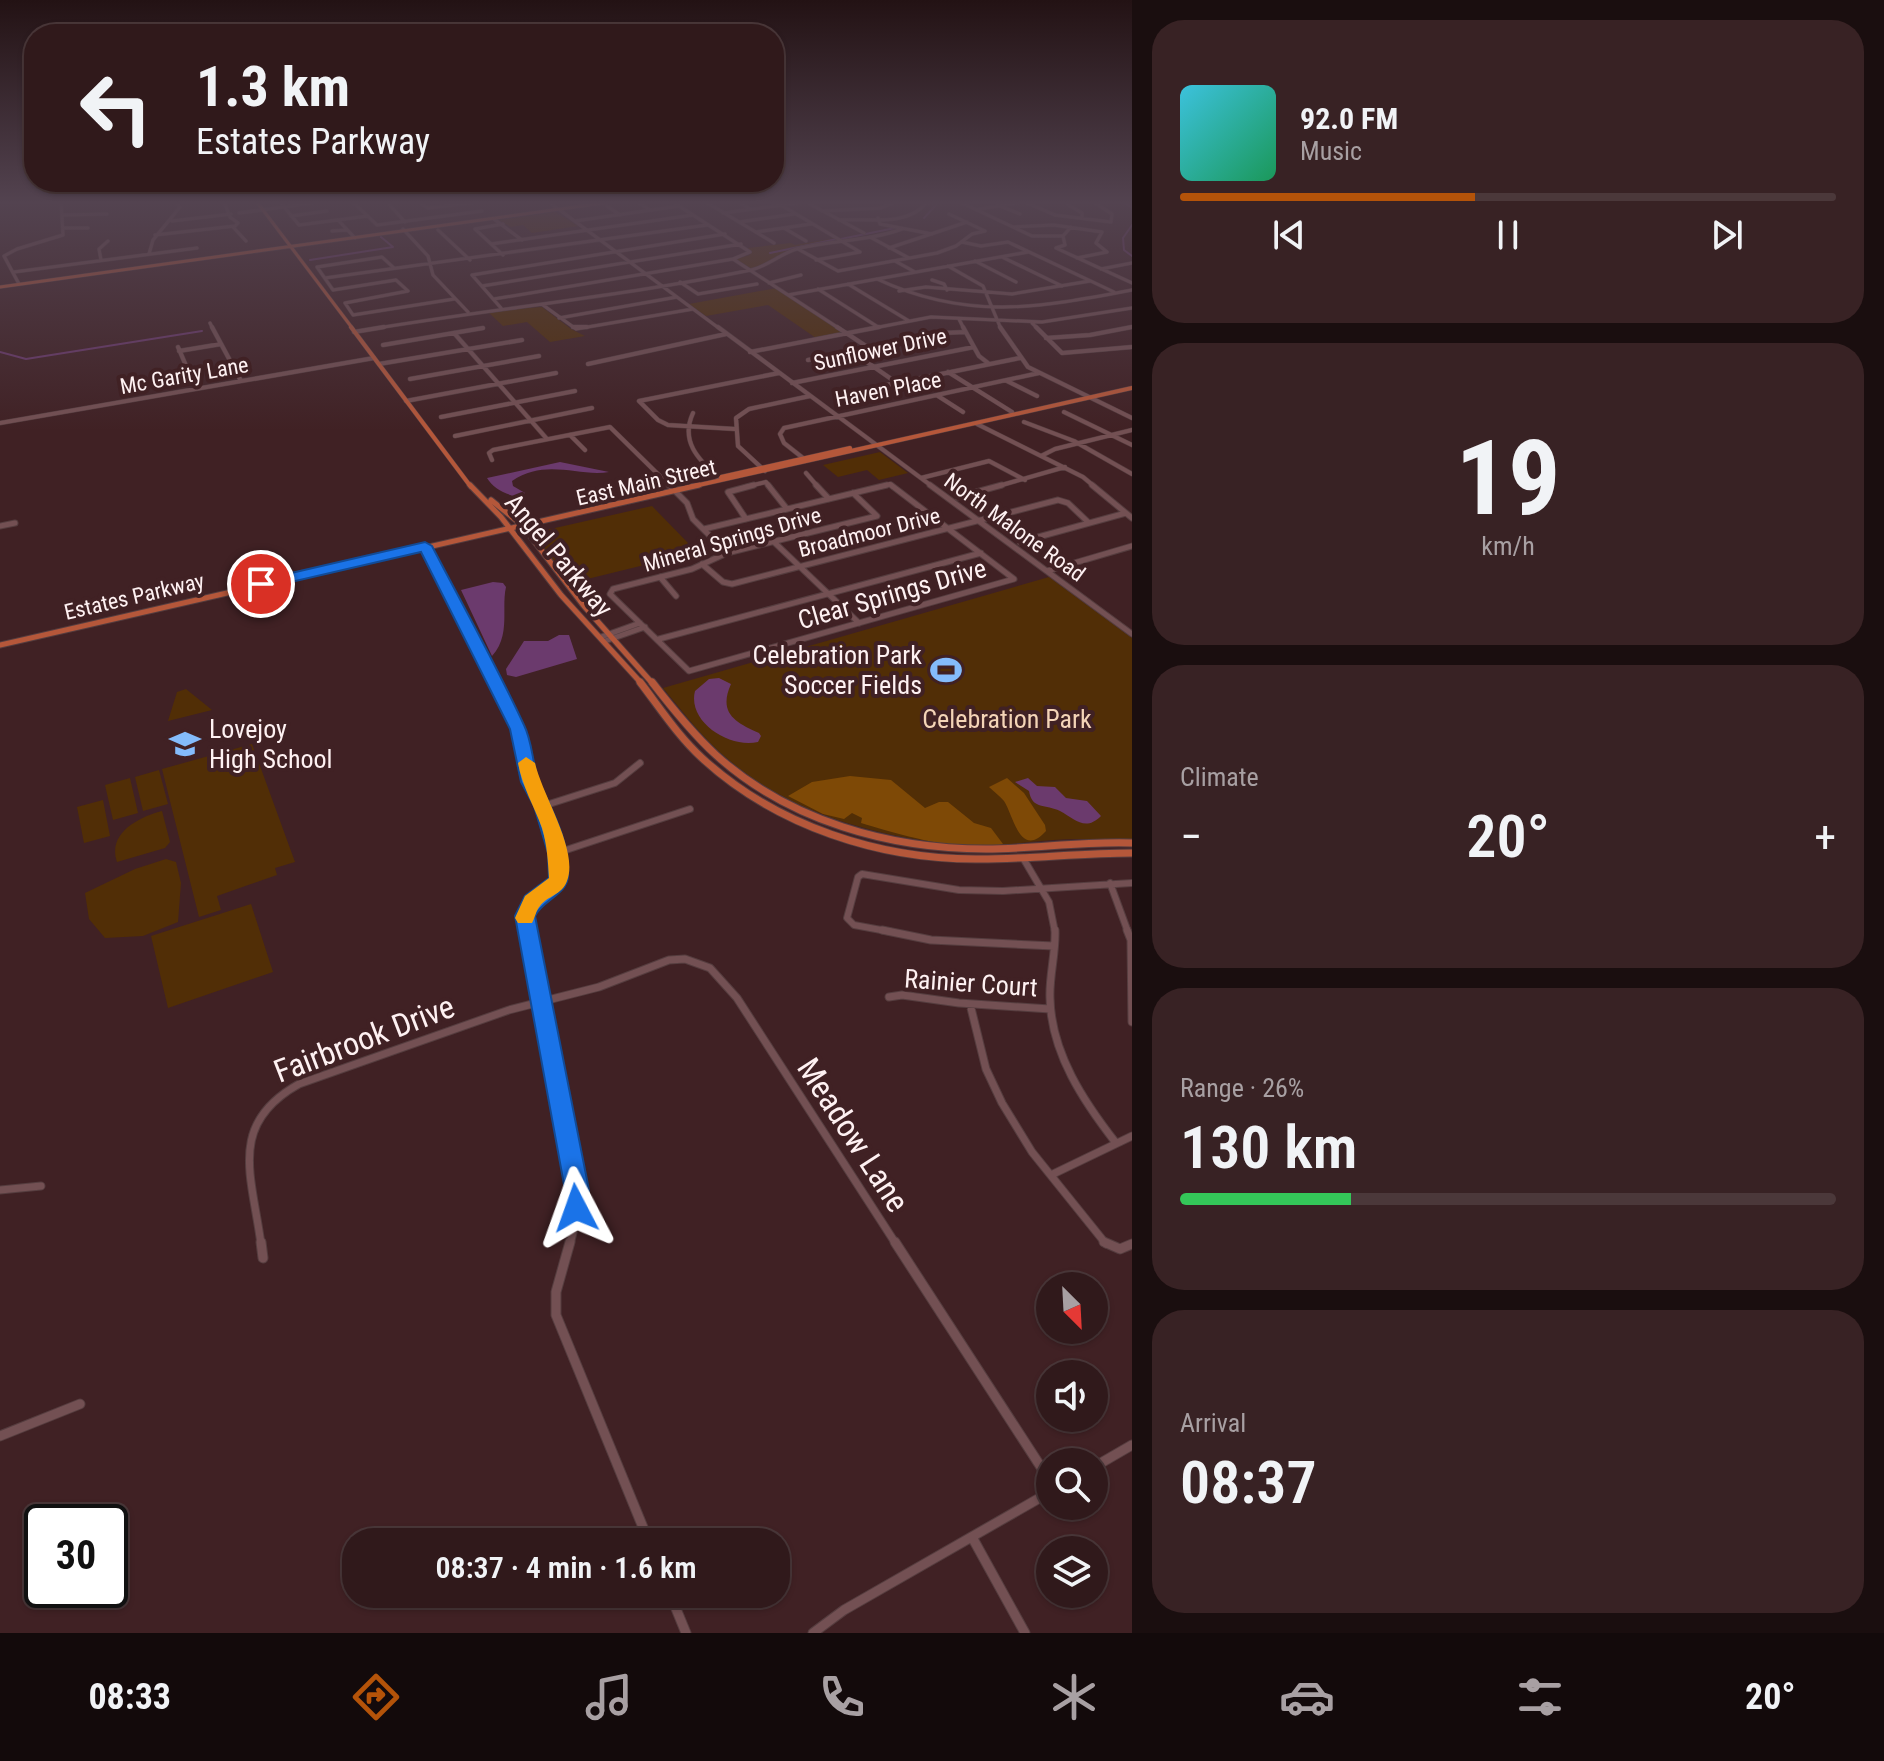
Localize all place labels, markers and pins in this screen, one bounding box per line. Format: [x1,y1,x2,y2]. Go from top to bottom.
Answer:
pin [227,550,295,618]
place label: Celebration Park Soccer Fields [753,640,922,700]
sports icon: Celebration Park Soccer Fields [929,653,963,687]
place label: Lovejoy High School [209,714,333,774]
school or university icon: Lovejoy High School [168,727,202,761]

